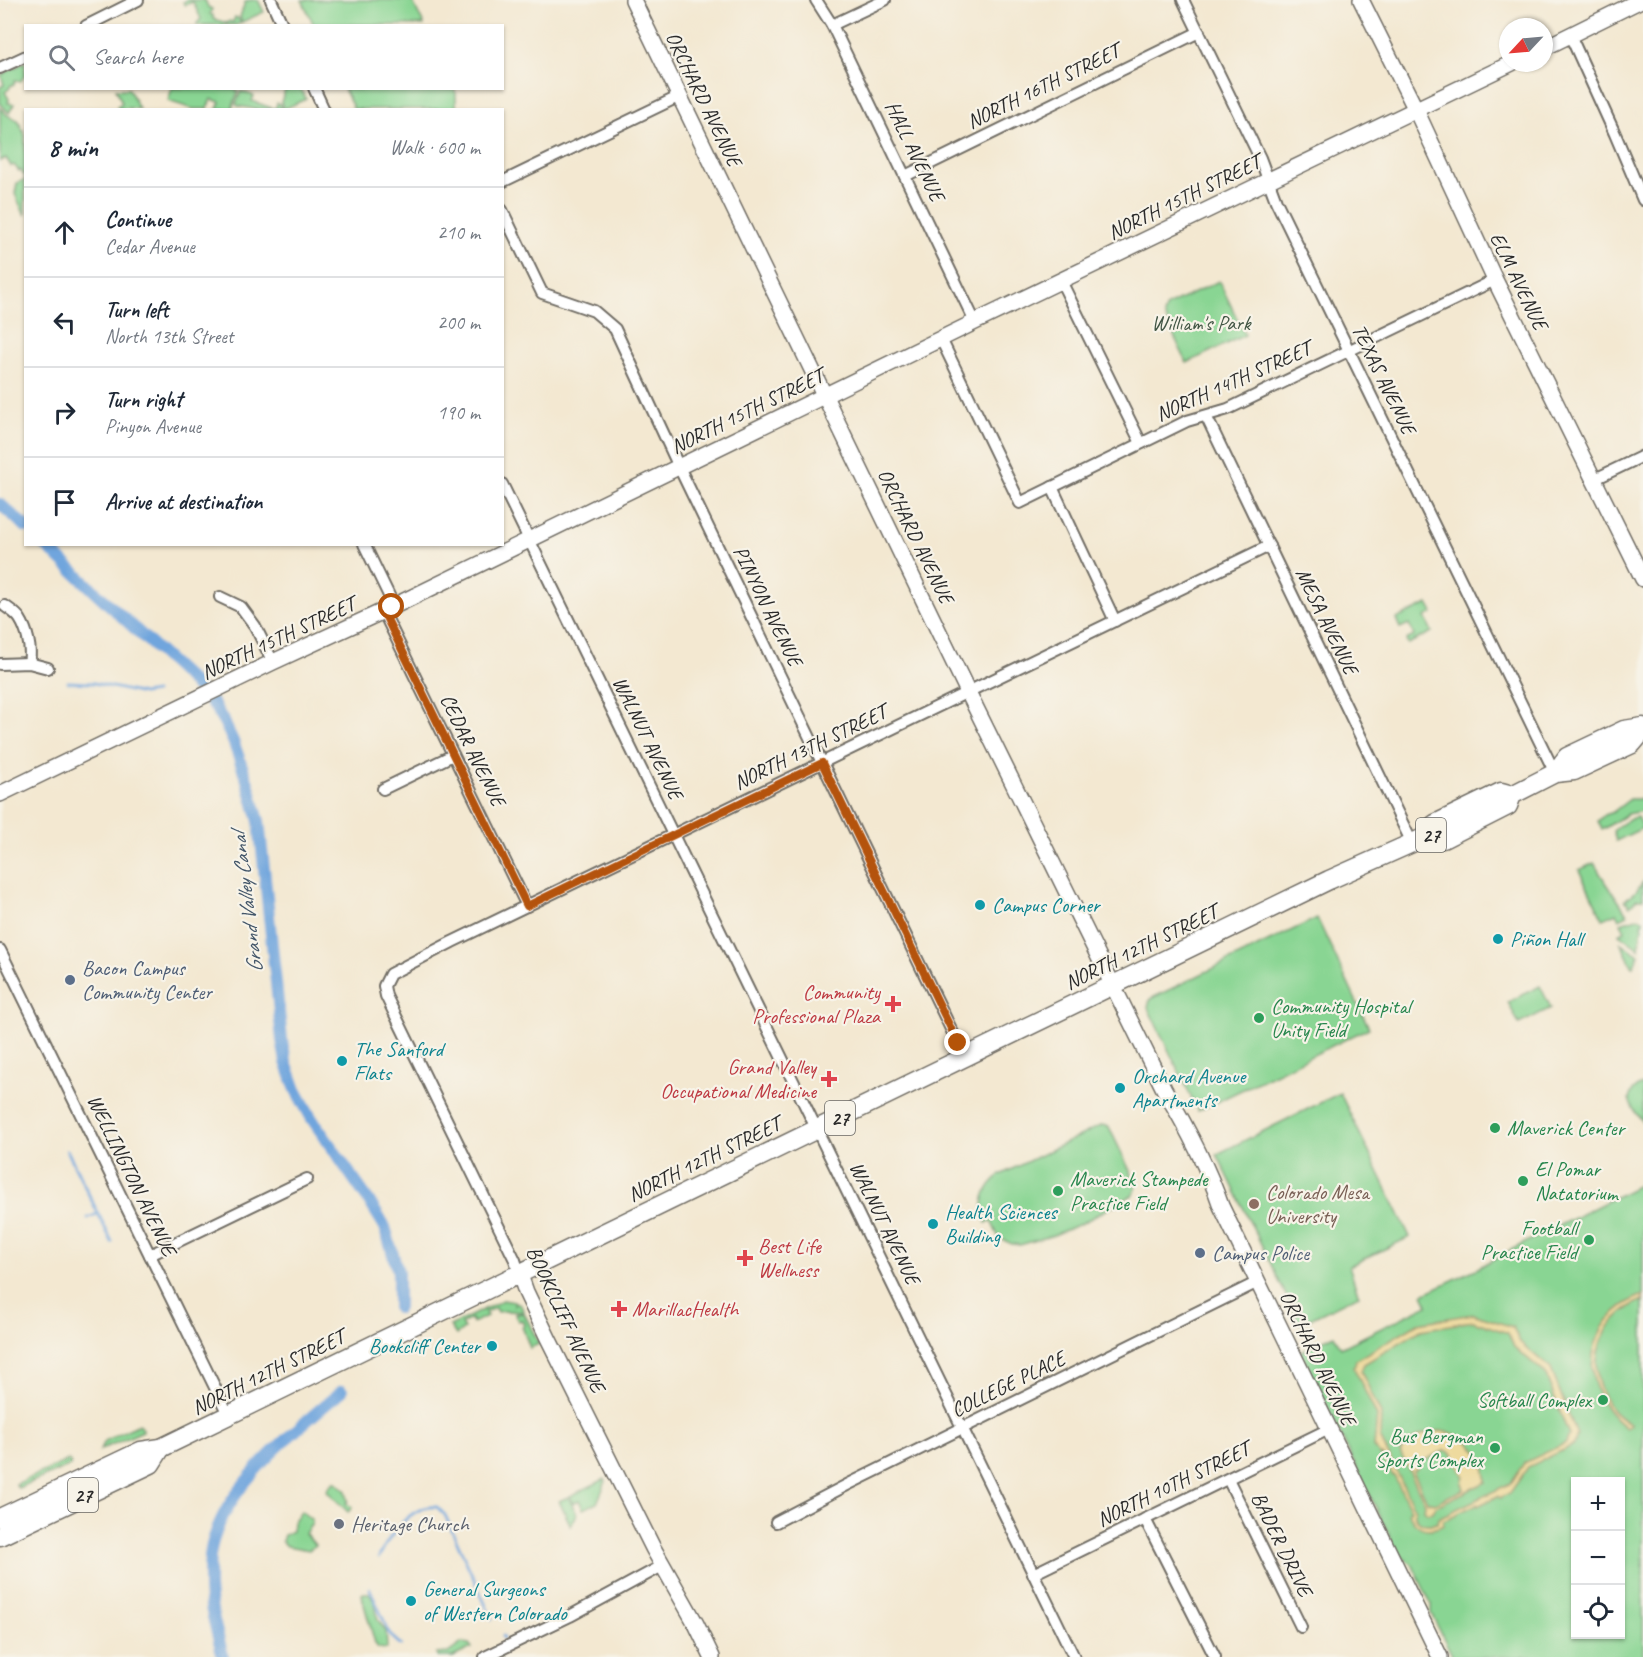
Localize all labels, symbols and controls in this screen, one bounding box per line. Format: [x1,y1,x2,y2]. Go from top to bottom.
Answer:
north arrow [1499,18,1553,72]
search box [24,24,504,90]
street label: ORCHARD AVENUE [660,27,749,173]
street label: NORTH 16TH STREET [962,35,1129,134]
icon: search [45,41,78,74]
text: Search here [93,43,183,71]
street label: HALL AVENUE [880,97,952,208]
text: 8 min [48,131,98,164]
text: Walk · 600 m [390,135,480,160]
street label: NORTH 15TH STREET [1103,146,1270,245]
text: Continue [105,206,171,234]
icon: ahead [48,216,81,249]
text: 210 m [437,220,480,245]
street label: ELM AVENUE [1484,228,1555,336]
text: Cedar Avenue [105,234,195,259]
text: Turn left [105,296,169,324]
icon: left [48,306,81,339]
text: 200 m [437,310,480,335]
park label: William's Park [1151,310,1252,336]
street label: TEXAS AVENUE [1346,320,1423,441]
text: North 13th Street [105,324,233,349]
street label: NORTH 14TH STREET [1151,333,1320,427]
street label: NORTH 15TH STREET [666,360,833,459]
text: Turn right [105,386,182,414]
icon: right [48,396,81,429]
text: 190 m [437,400,480,425]
text: Pinyon Avenue [105,414,201,439]
street label: ORCHARD AVENUE [872,464,961,610]
icon: arrive [48,486,81,519]
text: Arrive at destination [105,488,262,516]
street label: PINYON AVENUE [728,541,809,673]
street label: MESA AVENUE [1290,563,1365,681]
street label: NORTH 15TH STREET [197,589,364,685]
route start [378,593,404,619]
street label: WALNUT AVENUE [607,672,690,806]
street label: CEDAR AVENUE [435,689,513,813]
street label: NORTH 13TH STREET [729,696,896,795]
road number: 27 [1416,818,1446,852]
water label: Grand Valley Canal [224,824,269,974]
place label: Campus Corner [992,892,1101,918]
street label: NORTH 12TH STREET [1060,896,1227,995]
marker: Campus Corner [973,898,987,912]
place label: Piñon Hall [1510,926,1586,952]
marker: Piñon Hall [1491,932,1505,946]
place label: Bacon Campus Community Center [82,955,213,1005]
marker: Bacon Campus Community Center [63,973,77,987]
place label: Community Professional Plaza [752,979,882,1029]
place label: Community Hospital Unity Field [1271,993,1414,1043]
marker: Community Professional Plaza [884,995,902,1013]
marker: Community Hospital Unity Field [1252,1011,1266,1025]
route end [944,1029,970,1055]
place label: The Sanford Flats [354,1036,447,1086]
marker: The Sanford Flats [335,1054,349,1068]
place label: Grand Valley Occupational Medicine [660,1054,818,1104]
place label: Orchard Avenue Apartments [1132,1063,1247,1113]
marker: Grand Valley Occupational Medicine [820,1070,838,1088]
marker: Orchard Avenue Apartments [1113,1081,1127,1095]
street label: WELLINGTON AVENUE [82,1090,184,1262]
road number: 27 [825,1101,855,1135]
street label: NORTH 12TH STREET [623,1108,790,1207]
place label: Maverick Center [1507,1115,1627,1141]
marker: Maverick Center [1488,1121,1502,1135]
place label: El Pomar Natatorium [1535,1156,1620,1206]
street label: WALNUT AVENUE [844,1157,927,1291]
place label: Maverick Stampede Practice Field [1070,1166,1209,1216]
marker: El Pomar Natatorium [1516,1174,1530,1188]
place label: Colorado Mesa University [1266,1179,1371,1229]
marker: Maverick Stampede Practice Field [1051,1184,1065,1198]
marker: Colorado Mesa University [1247,1197,1261,1211]
place label: Health Sciences Building [945,1199,1058,1249]
place label: Football Practice Field [1481,1215,1580,1265]
marker: Health Sciences Building [926,1217,940,1231]
place label: Best Life Wellness [758,1233,822,1283]
marker: Football Practice Field [1582,1233,1596,1247]
place label: Campus Police [1212,1240,1310,1266]
street label: BOOKCLIFF AVENUE [521,1242,612,1399]
marker: Campus Police [1193,1246,1207,1260]
marker: Best Life Wellness [736,1249,754,1267]
street label: ORCHARD AVENUE [1274,1286,1363,1432]
place label: MarillacHealth [632,1296,740,1322]
marker: MarillacHealth [610,1300,628,1318]
street label: NORTH 12TH STREET [187,1321,354,1420]
place label: Bookcliff Center [369,1333,481,1359]
marker: Bookcliff Center [485,1339,499,1353]
street label: COLLEGE PLACE [947,1344,1071,1423]
place label: Softball Complex [1477,1387,1593,1413]
marker: Softball Complex [1596,1393,1610,1407]
place label: Bus Bergman Sports Complex [1375,1423,1485,1473]
street label: NORTH 10TH STREET [1092,1433,1259,1532]
marker: Bus Bergman Sports Complex [1488,1441,1502,1455]
map controls [1571,1477,1625,1639]
button: + [1571,1477,1625,1531]
road number: 27 [68,1478,98,1512]
street label: BADER DRIVE [1246,1488,1320,1603]
place label: Heritage Church [351,1511,470,1537]
marker: Heritage Church [332,1517,346,1531]
button: − [1571,1531,1625,1585]
place label: General Surgeons of Western Colorado [423,1576,568,1626]
button: locate [1571,1585,1625,1639]
marker: General Surgeons of Western Colorado [404,1594,418,1608]

